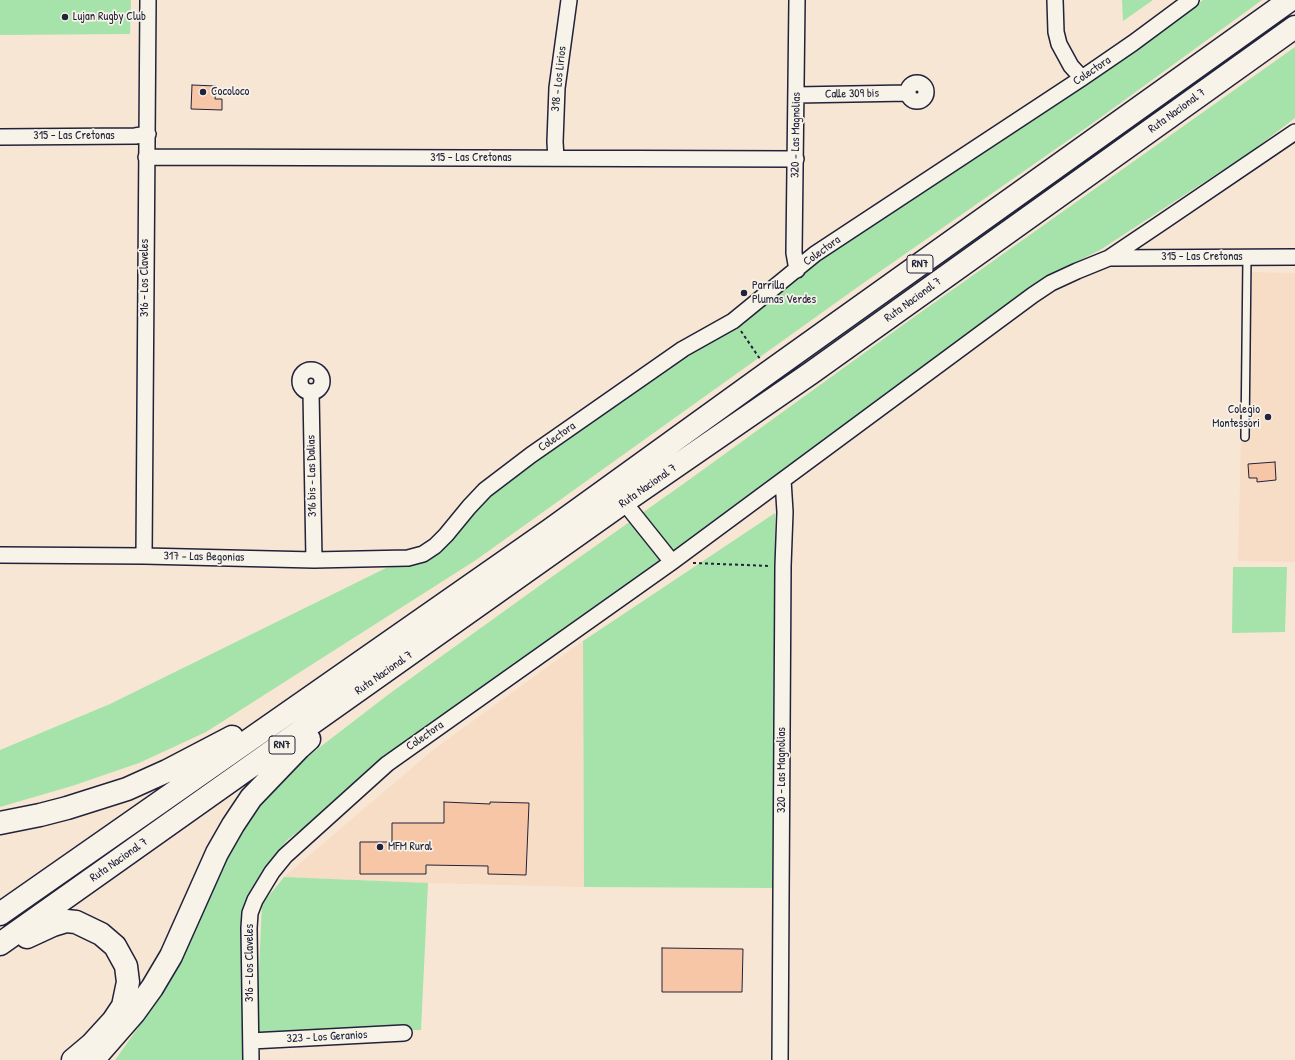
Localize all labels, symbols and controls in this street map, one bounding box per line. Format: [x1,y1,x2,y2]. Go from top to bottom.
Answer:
place label: Lujan Rugby Club [73,10,146,24]
marker: Lujan Rugby Club [60,12,70,22]
street label: 318 - Los Lirios [548,45,570,113]
street label: Colectora [1070,53,1114,89]
place label: Cocoloco [211,85,249,99]
street label: Ruta Nacional 7 [1146,85,1208,137]
street label: Calle 309 bis [825,86,879,102]
marker: Cocoloco [198,87,208,97]
street label: 320 - Las Magnolias [788,92,804,178]
street label: 315 - Las Cretonas [33,129,115,143]
street label: 315 - Las Cretonas [430,151,512,165]
street label: Colectora [801,233,843,269]
street label: 316 - Los Claveles [138,239,152,317]
street label: 315 - Las Cretonas [1161,250,1243,264]
road number: RN7 [907,255,933,273]
street label: Ruta Nacional 7 [882,274,944,326]
place label: Parrilla Plumas Verdes [752,279,816,307]
marker: Parrilla Plumas Verdes [739,288,749,298]
place label: Colegio Montessori [1212,403,1260,431]
marker: Colegio Montessori [1263,412,1273,422]
street label: Colectora [536,419,578,455]
street label: 316 bis - Las Dalias [304,435,320,517]
street label: Ruta Nacional 7 [616,461,680,511]
street label: 317 - Las Begonias [163,549,245,565]
street label: Ruta Nacional 7 [352,648,416,698]
street label: Colectora [404,718,446,754]
street label: 320 - Las Magnolias [775,727,789,813]
road number: RN7 [269,736,295,754]
street label: Ruta Nacional 7 [87,835,151,885]
place label: MFM Rural [388,840,432,854]
marker: MFM Rural [375,842,385,852]
street label: 316 - Los Claveles [243,924,257,1002]
street label: 323 - Los Geranios [286,1028,368,1046]

